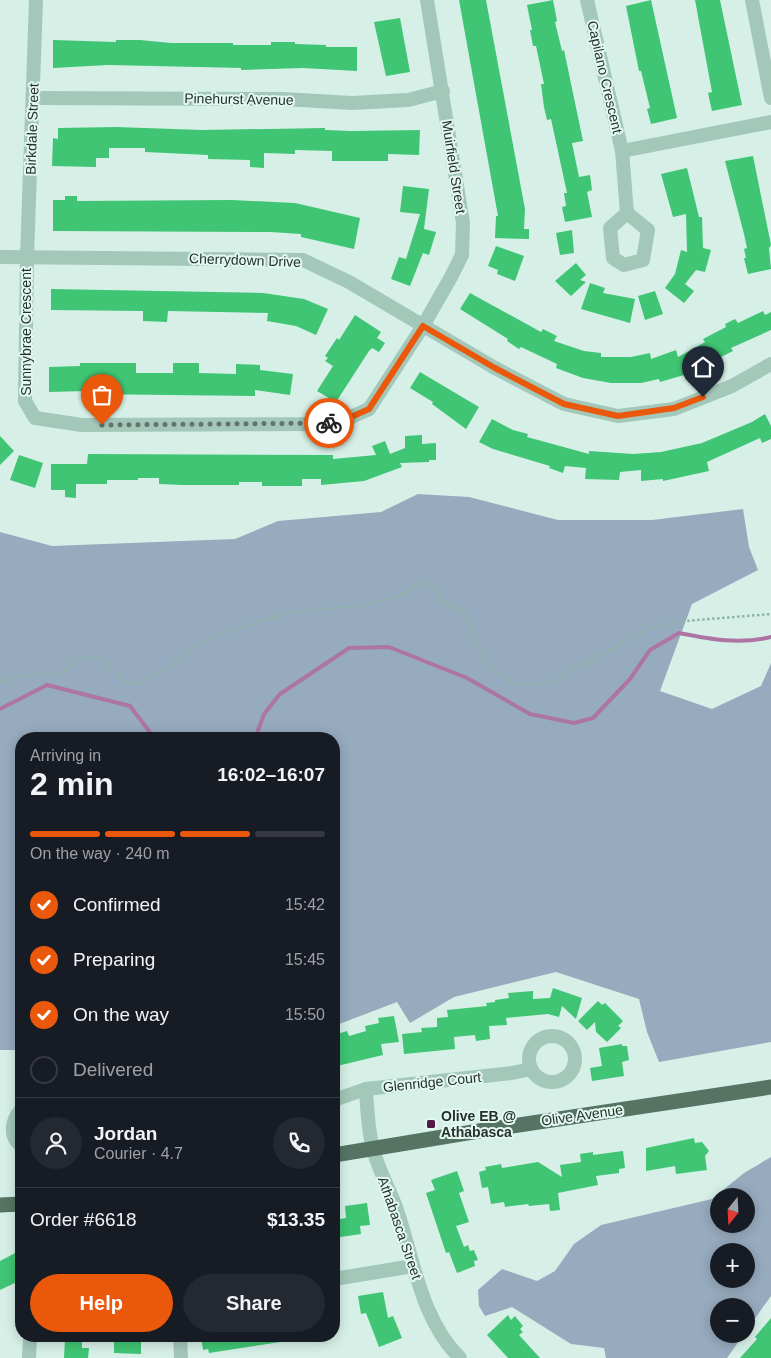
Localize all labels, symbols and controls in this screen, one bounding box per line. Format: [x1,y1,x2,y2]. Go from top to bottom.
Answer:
street label: Capilano Crescent [584,19,626,135]
street label: Birkdale Street [22,83,42,175]
street label: Pinehurst Avenue [184,90,294,108]
street label: Muirfield Street [439,119,469,215]
street label: Cherrydown Drive [189,250,301,270]
street label: Sunnybrae Crescent [18,268,34,396]
pin [682,346,724,397]
icon: home [689,353,717,381]
pin [81,374,123,425]
icon: bag [88,381,116,409]
courier [304,398,354,448]
icon: bike [315,409,343,437]
text: Arriving in [30,747,101,764]
text: 16:02–16:07 [217,764,325,785]
text: 2 min [30,766,114,802]
text: On the way · 240 m [30,845,170,862]
icon: check [30,891,58,919]
text: Confirmed [73,894,161,915]
text: 15:42 [285,896,325,913]
icon: check [30,946,58,974]
text: Preparing [73,949,155,970]
text: 15:45 [285,951,325,968]
icon: check [30,1001,58,1029]
text: On the way [73,1004,169,1025]
text: 15:50 [285,1006,325,1023]
text: Delivered [73,1059,153,1080]
street label: Glenridge Court [382,1069,482,1095]
street label: Olive Avenue [540,1101,624,1129]
place label: Olive EB @ Athabasca [441,1108,516,1140]
button: person [30,1117,82,1169]
button: phone [273,1117,325,1169]
marker: Olive EB @ Athabasca [425,1118,437,1130]
text: Jordan [94,1123,157,1144]
text: Courier · 4.7 [94,1145,183,1162]
street label: Athabasca Street [375,1175,425,1281]
north arrow [710,1188,755,1232]
map controls [710,1188,755,1343]
text: Order #6618 [30,1209,137,1230]
text: $13.35 [267,1209,325,1230]
button: + [710,1243,755,1288]
button: Help [30,1274,173,1332]
button: Share [183,1274,325,1332]
button: − [710,1298,755,1343]

